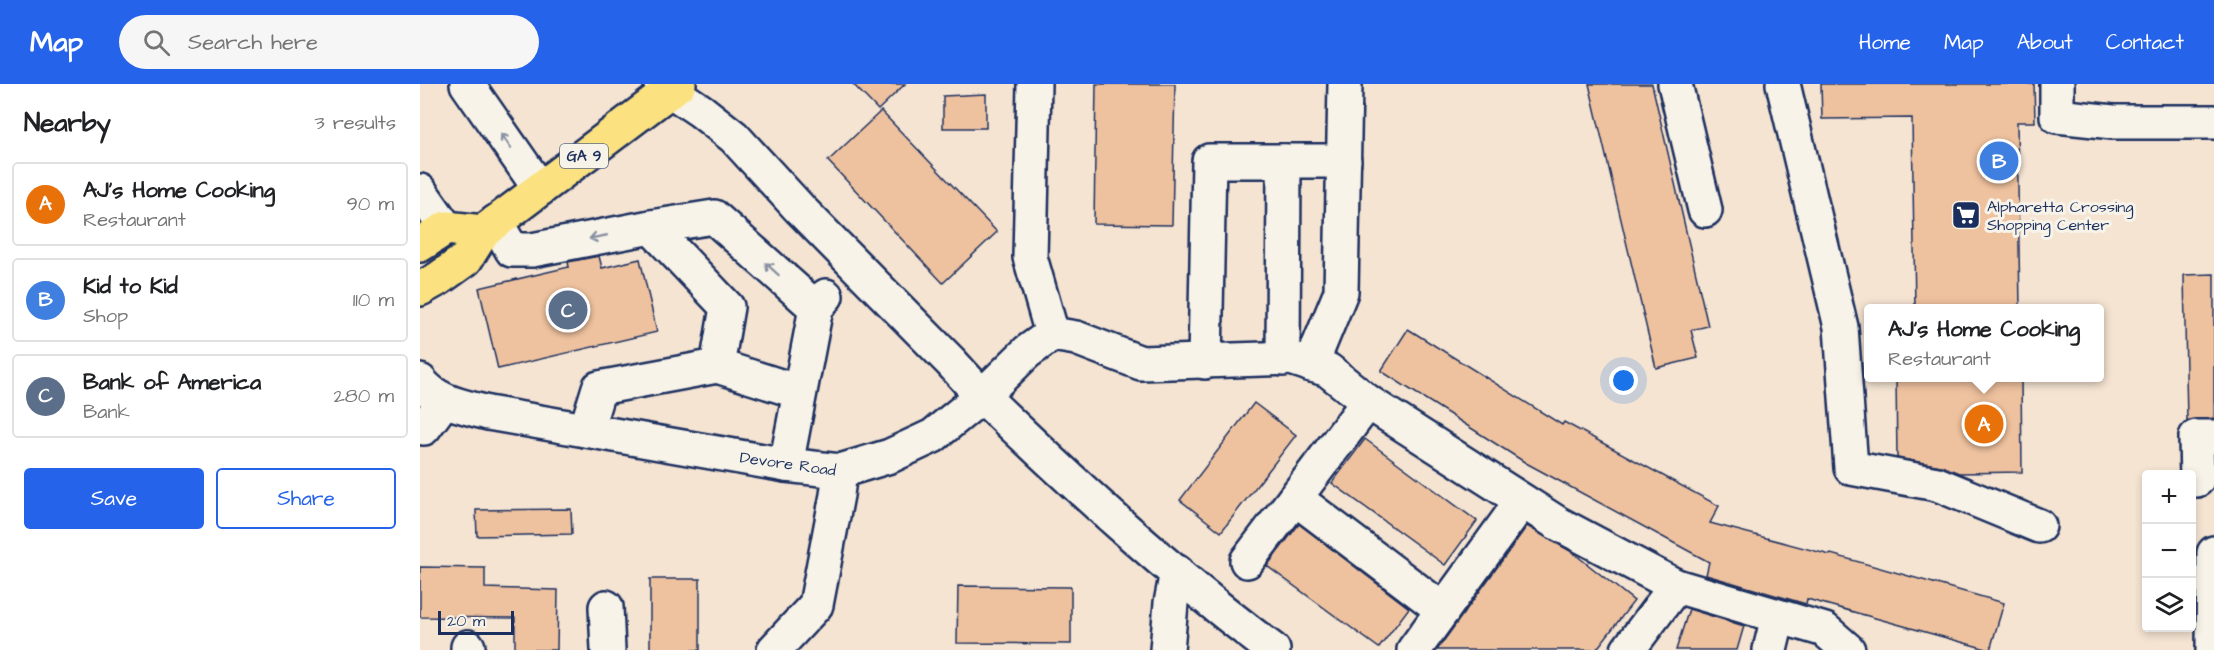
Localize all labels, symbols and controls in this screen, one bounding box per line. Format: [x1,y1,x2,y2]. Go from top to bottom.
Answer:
search box [119,15,539,69]
text: Map [30,23,83,62]
icon: search [140,26,173,59]
text: Search here [188,27,318,58]
text: Home [1859,28,1911,57]
text: Map [1944,28,1984,57]
text: About [2017,28,2073,57]
text: Contact [2106,28,2184,57]
text: Nearby [24,105,111,141]
text: 3 results [314,109,396,137]
one-way arrow [500,134,512,150]
pin: B [1980,138,2018,184]
road number: GA 9 [560,144,608,168]
text: AJ's Home Cooking [83,175,275,206]
text: A [39,190,52,218]
text: 90 m [346,190,394,218]
place label: Alpharetta Crossing Shopping Center [1987,196,2134,237]
supermarket icon: Alpharetta Crossing Shopping Center [1950,199,1982,231]
text: Restaurant [83,206,186,234]
one-way arrow [589,232,609,243]
one-way arrow [765,262,780,276]
text: Kid to Kid [83,271,178,302]
text: B [38,286,53,314]
text: 110 m [353,286,394,314]
pin: C [548,288,588,332]
text: Shop [83,302,128,330]
popup [1864,304,2104,382]
text: AJ's Home Cooking [1888,314,2080,345]
text: Restaurant [1888,345,1991,373]
your location [1609,366,1638,395]
text: Bank of America [83,367,261,398]
text: C [38,382,53,410]
text: 280 m [333,382,394,410]
text: Bank [83,398,130,426]
pin: A [1964,402,2004,446]
street label: Devore Road [738,446,837,482]
button: Save [24,468,204,529]
button: Share [216,468,396,529]
map controls [2142,470,2196,632]
button: + [2142,470,2196,524]
button: − [2142,524,2196,578]
button: layers [2142,578,2196,632]
scale bar [438,608,514,636]
text: 20 m [447,610,485,632]

